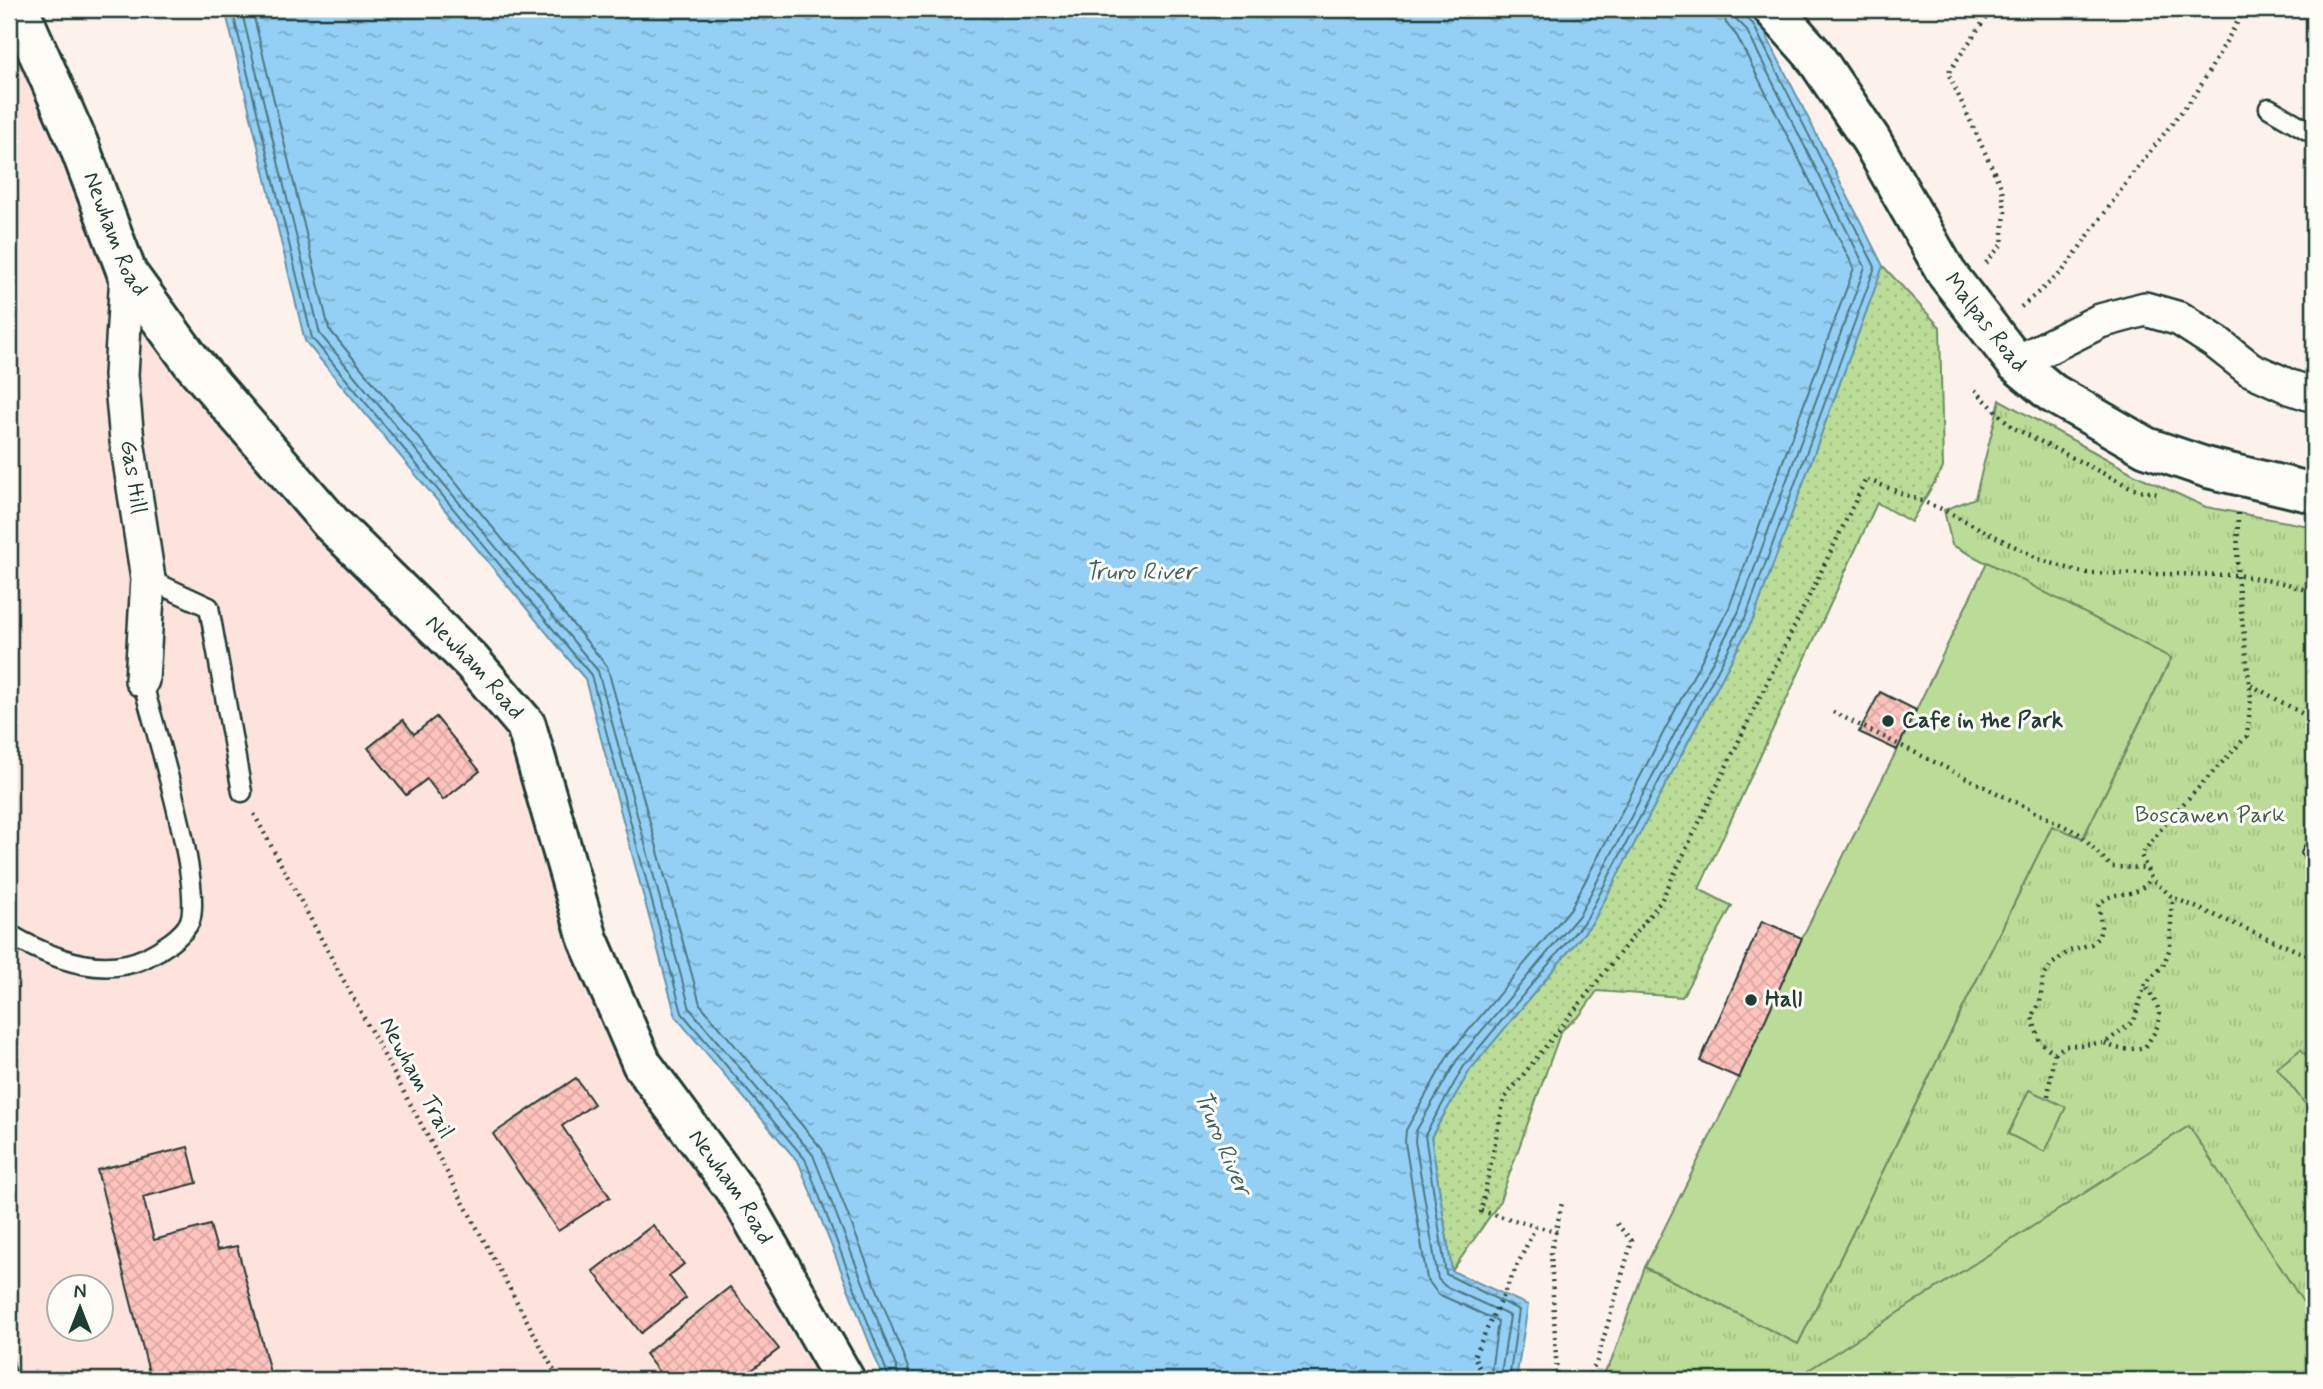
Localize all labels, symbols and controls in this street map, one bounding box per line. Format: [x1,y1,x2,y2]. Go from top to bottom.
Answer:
street label: Newham Road [75,168,155,303]
street label: Malpas Road [1937,267,2032,380]
street label: Gas Hill [112,438,153,516]
water label: Truro River [1085,557,1199,588]
street label: Newham Road [418,609,530,727]
place label: Cafe in the Park [1902,706,2064,736]
marker: Cafe in the Park [1880,713,1896,729]
park label: Boscawen Park [2135,801,2285,831]
place label: Hall [1765,985,1802,1015]
marker: Hall [1743,992,1759,1008]
street label: Newham Trail [371,1012,461,1144]
water label: Truro River [1186,1086,1259,1203]
street label: Newham Road [681,1124,780,1250]
north arrow [46,1274,116,1344]
text: N [74,1280,86,1305]

